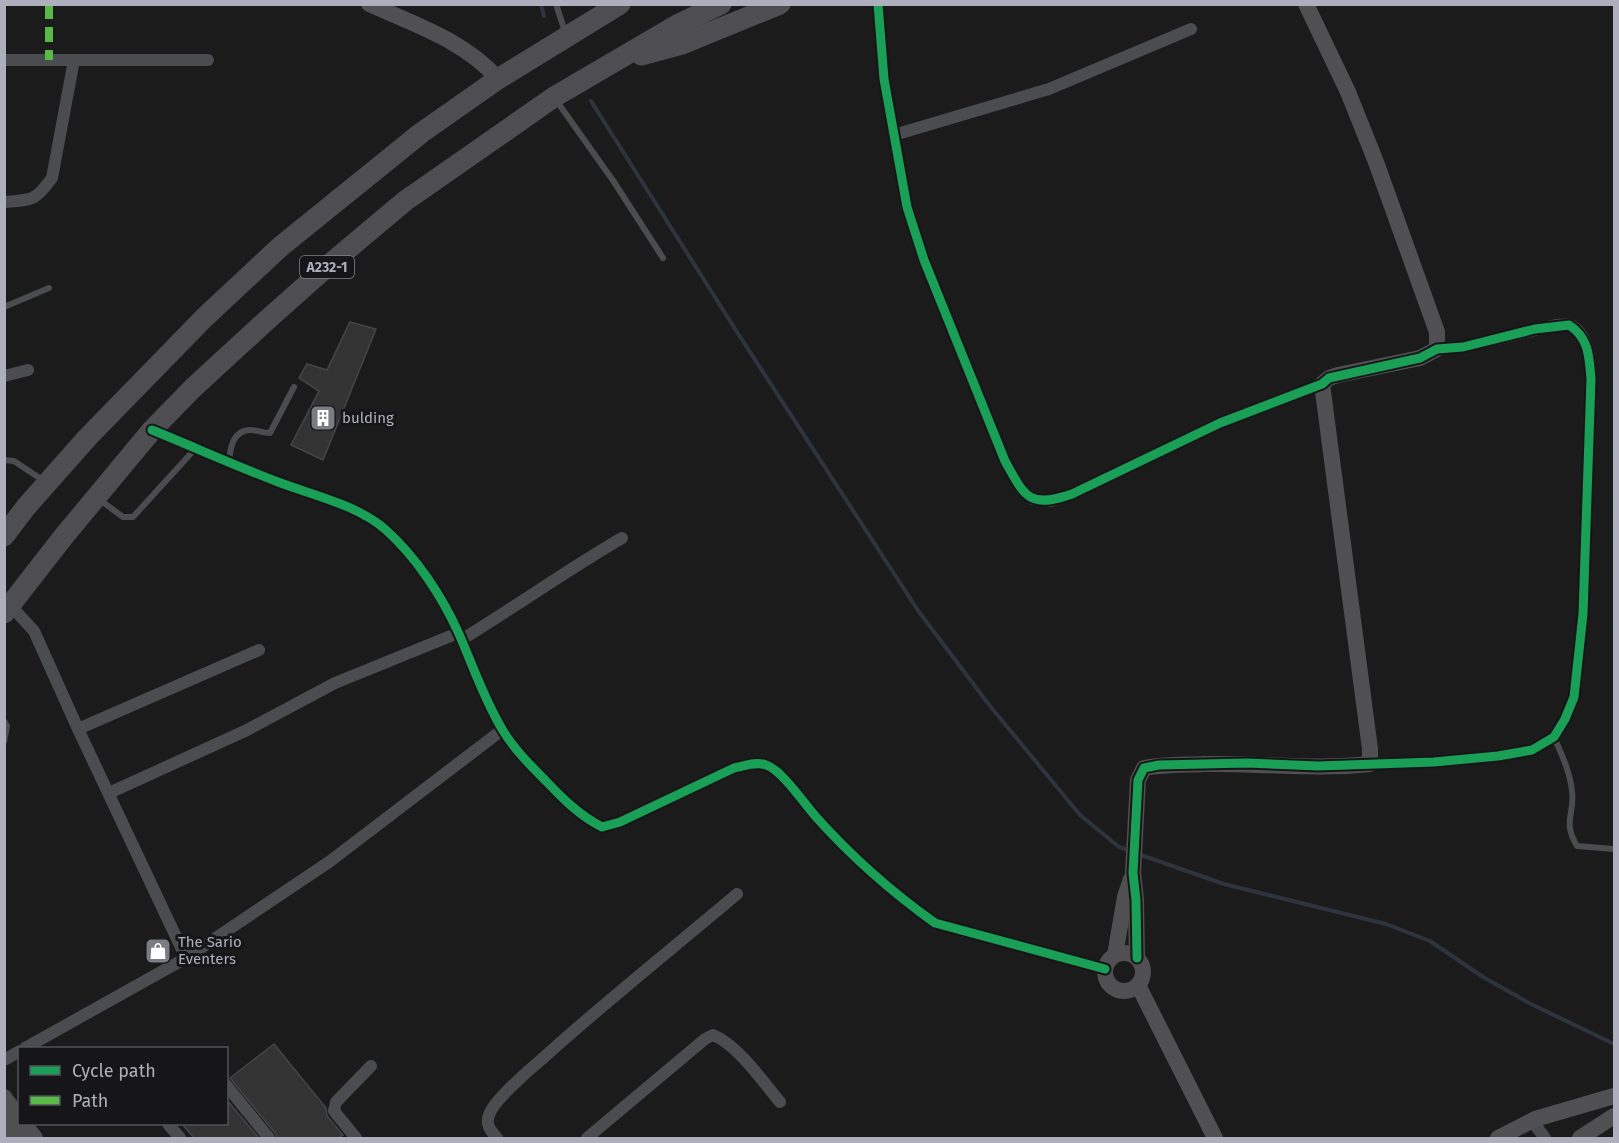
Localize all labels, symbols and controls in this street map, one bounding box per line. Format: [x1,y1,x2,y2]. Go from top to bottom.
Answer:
road number: A232-1 [300,256,354,278]
building icon: bulding [308,403,338,433]
place label: bulding [342,409,394,427]
place label: The Sario Eventers [178,933,242,968]
shop icon: The Sario Eventers [143,936,173,966]
legend [18,1047,228,1125]
text: Cycle path [72,1060,156,1082]
text: Path [72,1090,108,1112]

